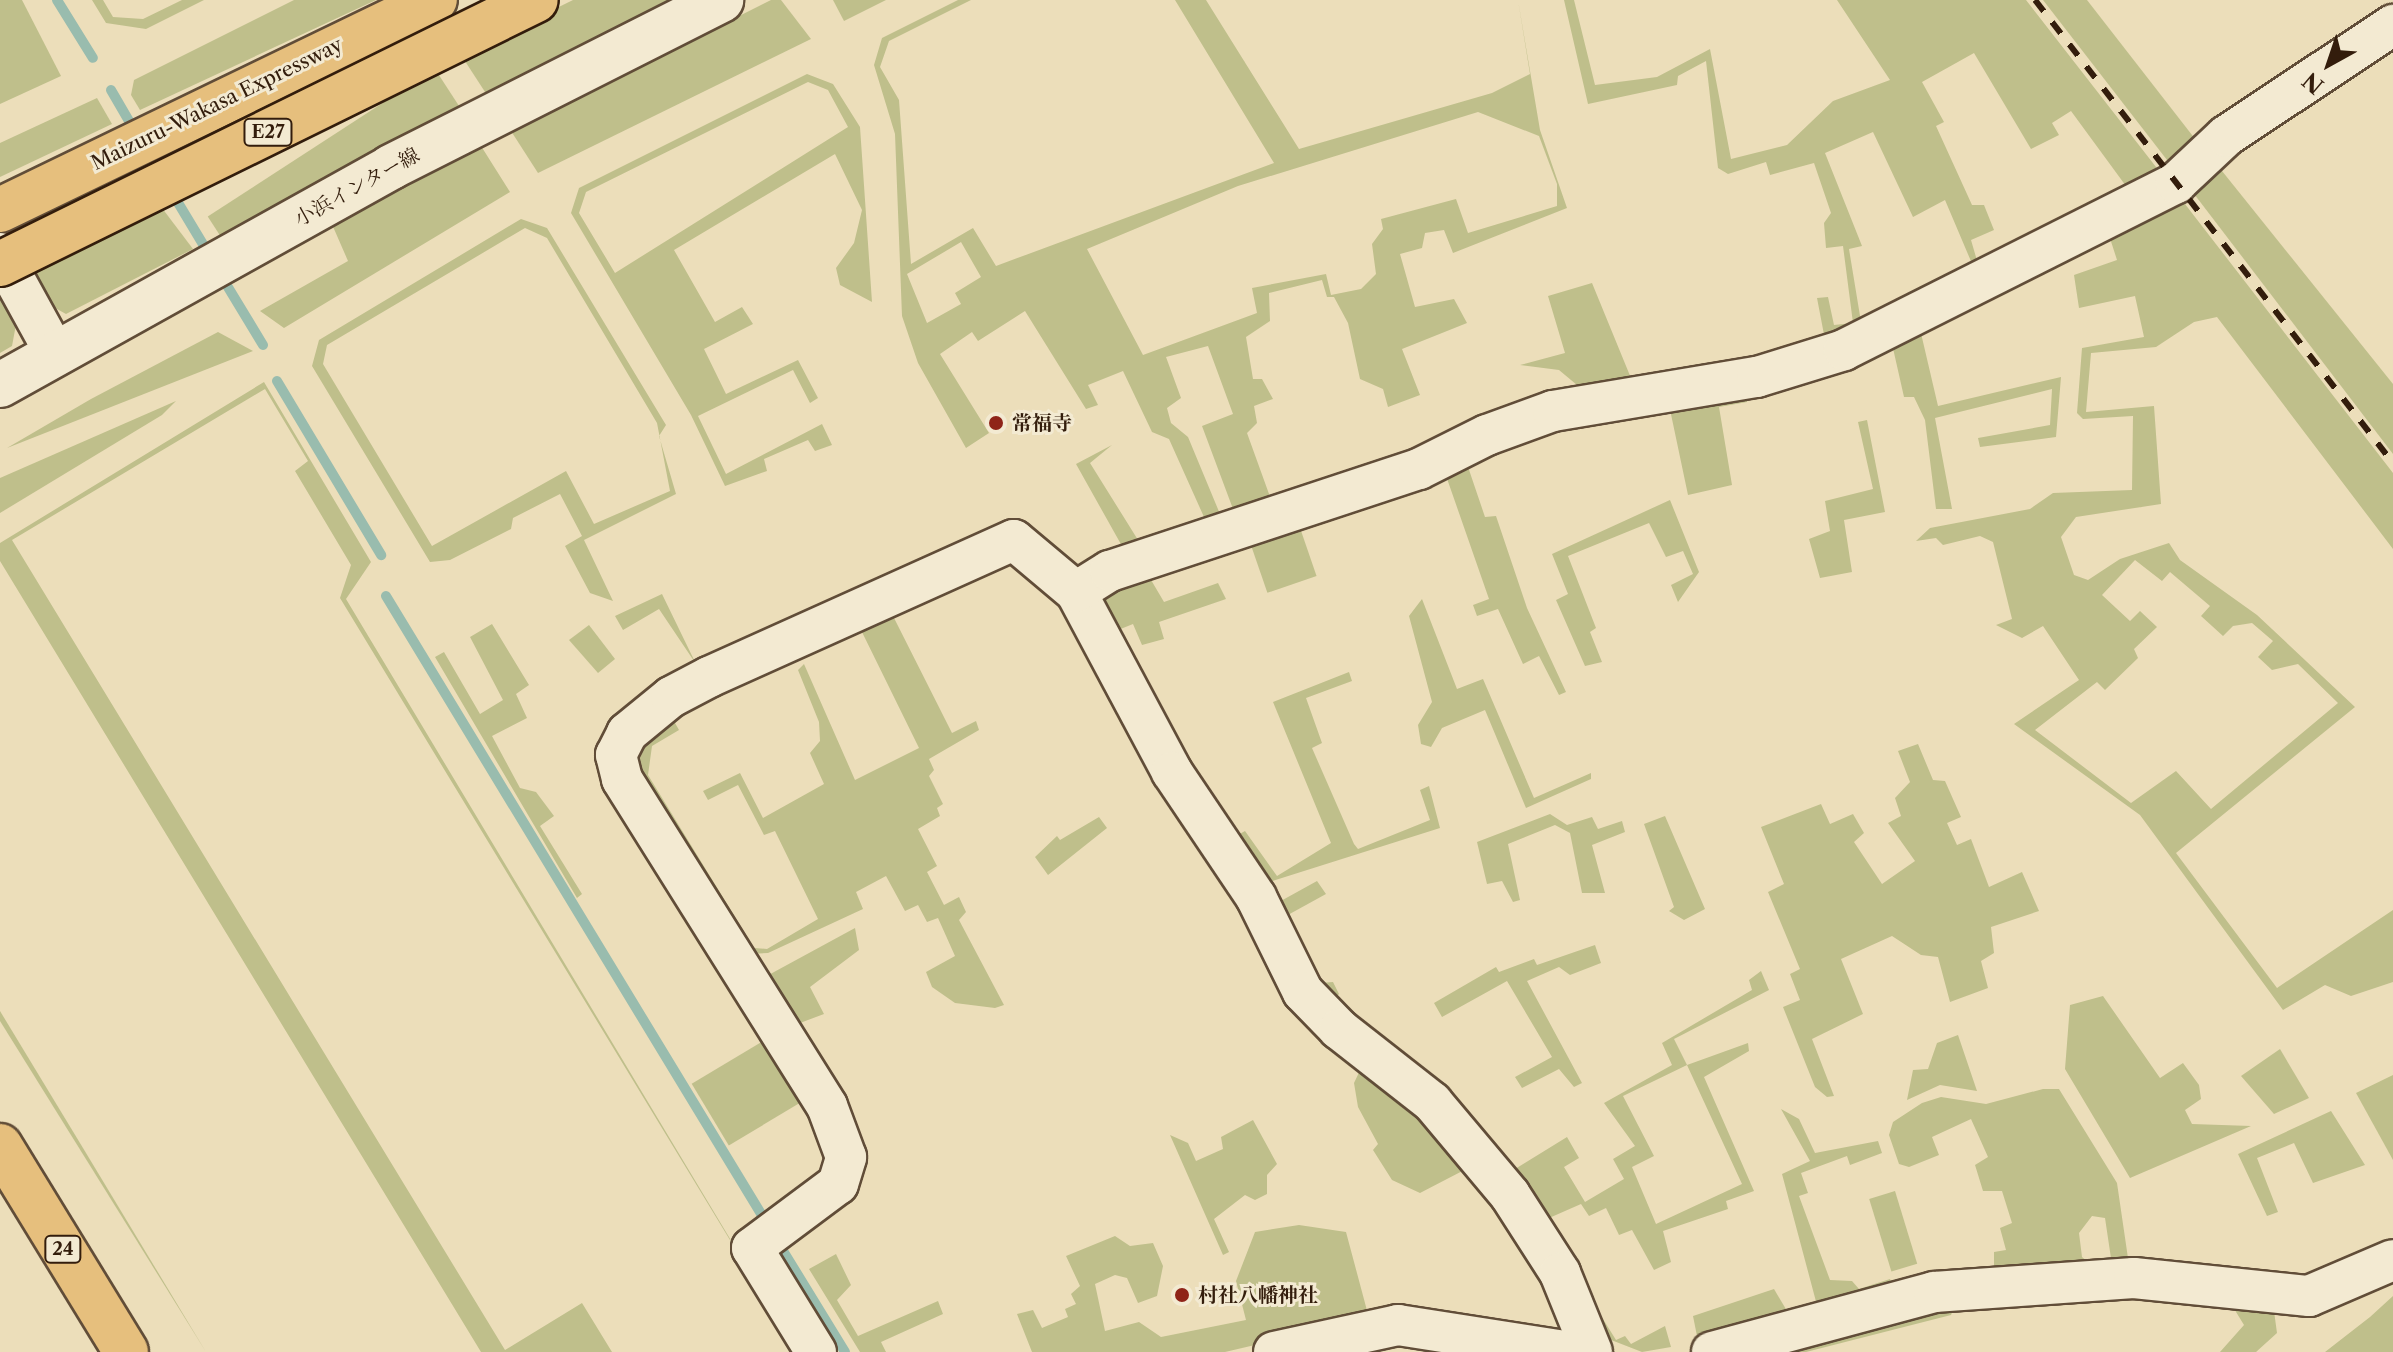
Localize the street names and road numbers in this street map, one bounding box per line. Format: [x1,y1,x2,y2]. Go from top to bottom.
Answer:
street label: Maizuru-Wakasa Expressway [87,33,347,175]
road number: E27 [242,118,294,146]
street label: 小浜インター線 [290,143,424,231]
road number: 24 [43,1235,83,1263]

